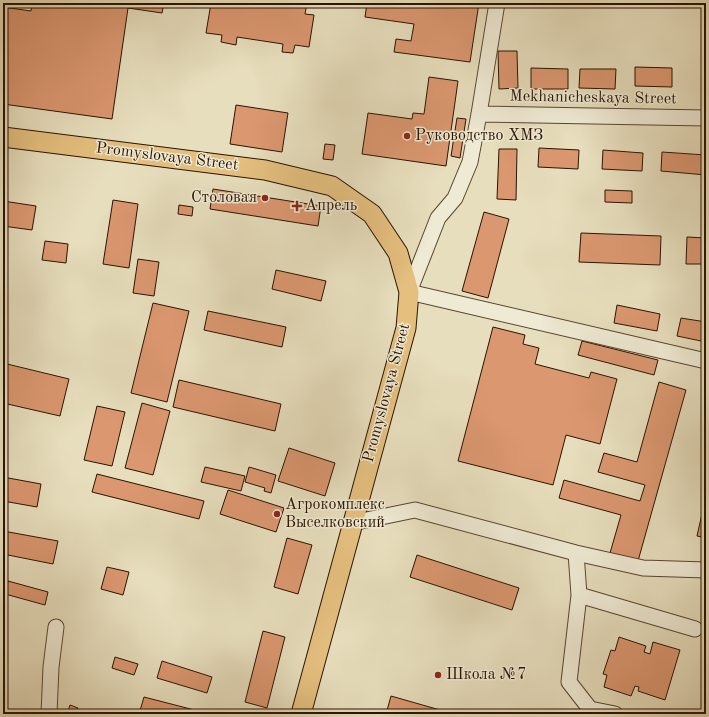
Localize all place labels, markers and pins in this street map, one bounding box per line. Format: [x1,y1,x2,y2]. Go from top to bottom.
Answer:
place label: Руководство ХМЗ [415,128,543,144]
marker: Руководство ХМЗ [402,131,412,141]
place label: Столовая [191,190,257,206]
marker: Столовая [260,193,270,203]
place label: Апрель [305,198,357,214]
marker: Апрель [292,201,302,211]
place label: Агрокомплекс Выселковский [285,497,385,531]
marker: Агрокомплекс Выселковский [272,509,282,519]
place label: Школа №7 [446,667,526,683]
marker: Школа №7 [433,670,443,680]

